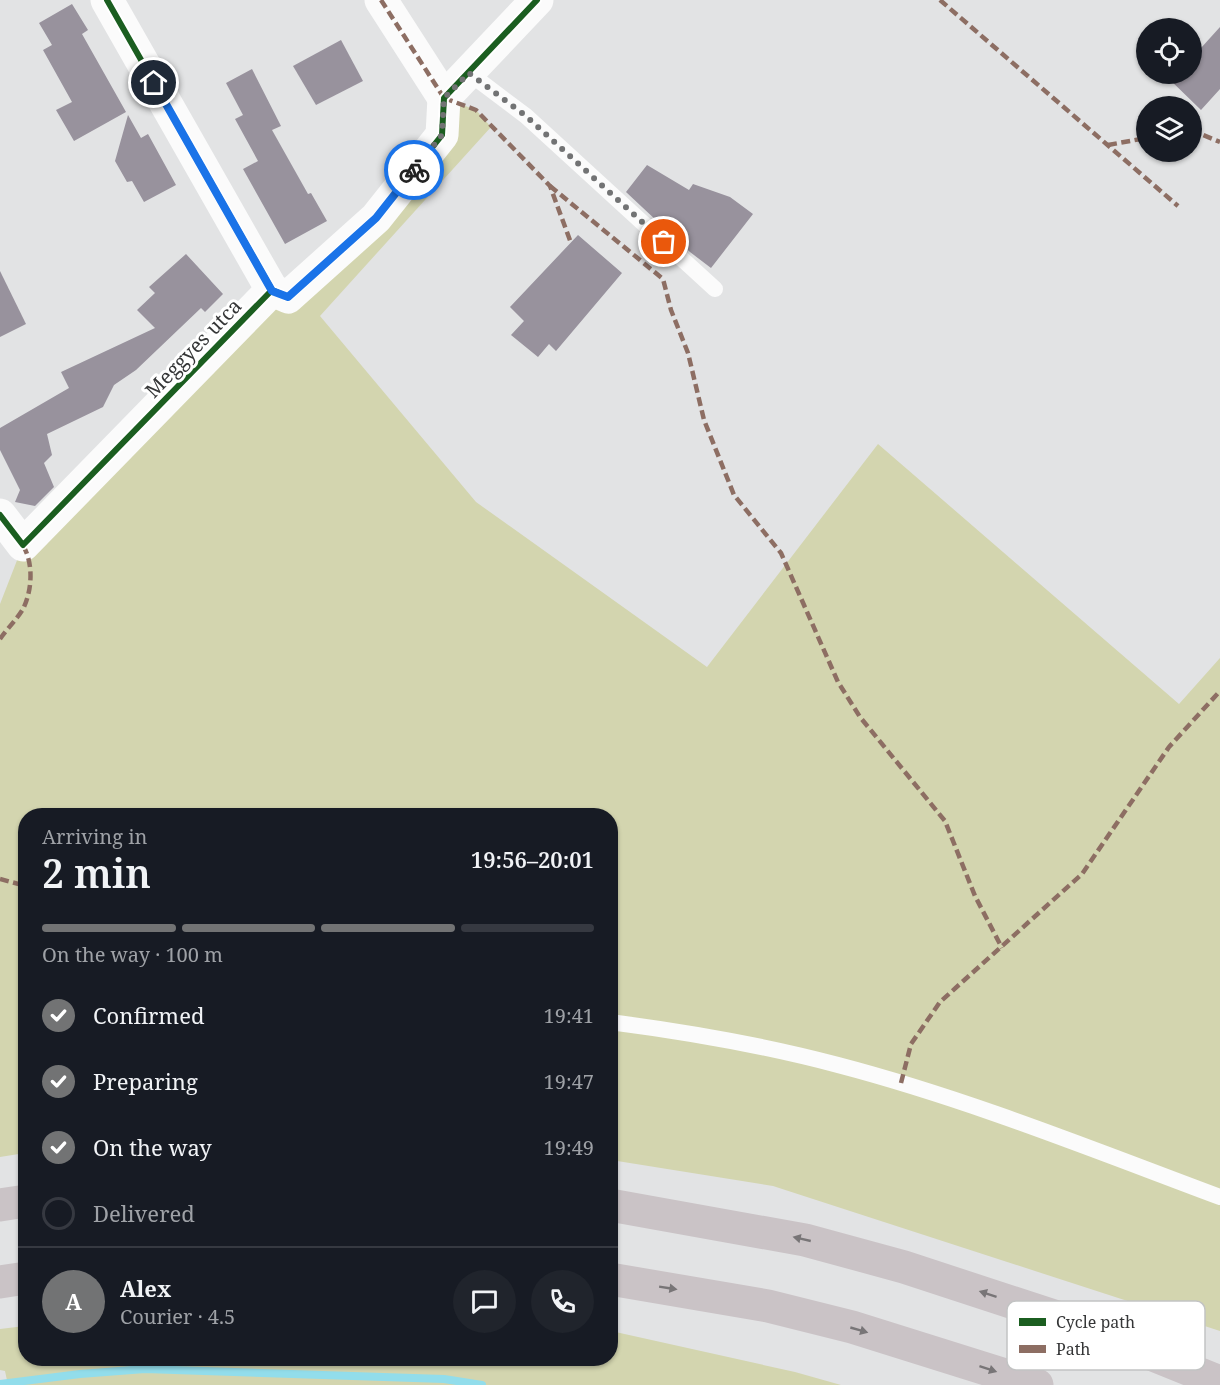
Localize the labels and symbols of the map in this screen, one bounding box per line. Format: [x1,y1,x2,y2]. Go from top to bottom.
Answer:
pin [128,57,179,108]
courier [384,140,444,200]
pin [638,216,689,267]
street label: Meggyes utca [139,293,247,403]
one-way arrow [792,1234,811,1243]
one-way arrow [659,1284,678,1293]
one-way arrow [979,1289,997,1299]
legend [1007,1301,1205,1370]
text: Cycle path [1056,1311,1135,1333]
one-way arrow [850,1326,868,1335]
text: Path [1056,1338,1090,1360]
one-way arrow [979,1365,997,1375]

